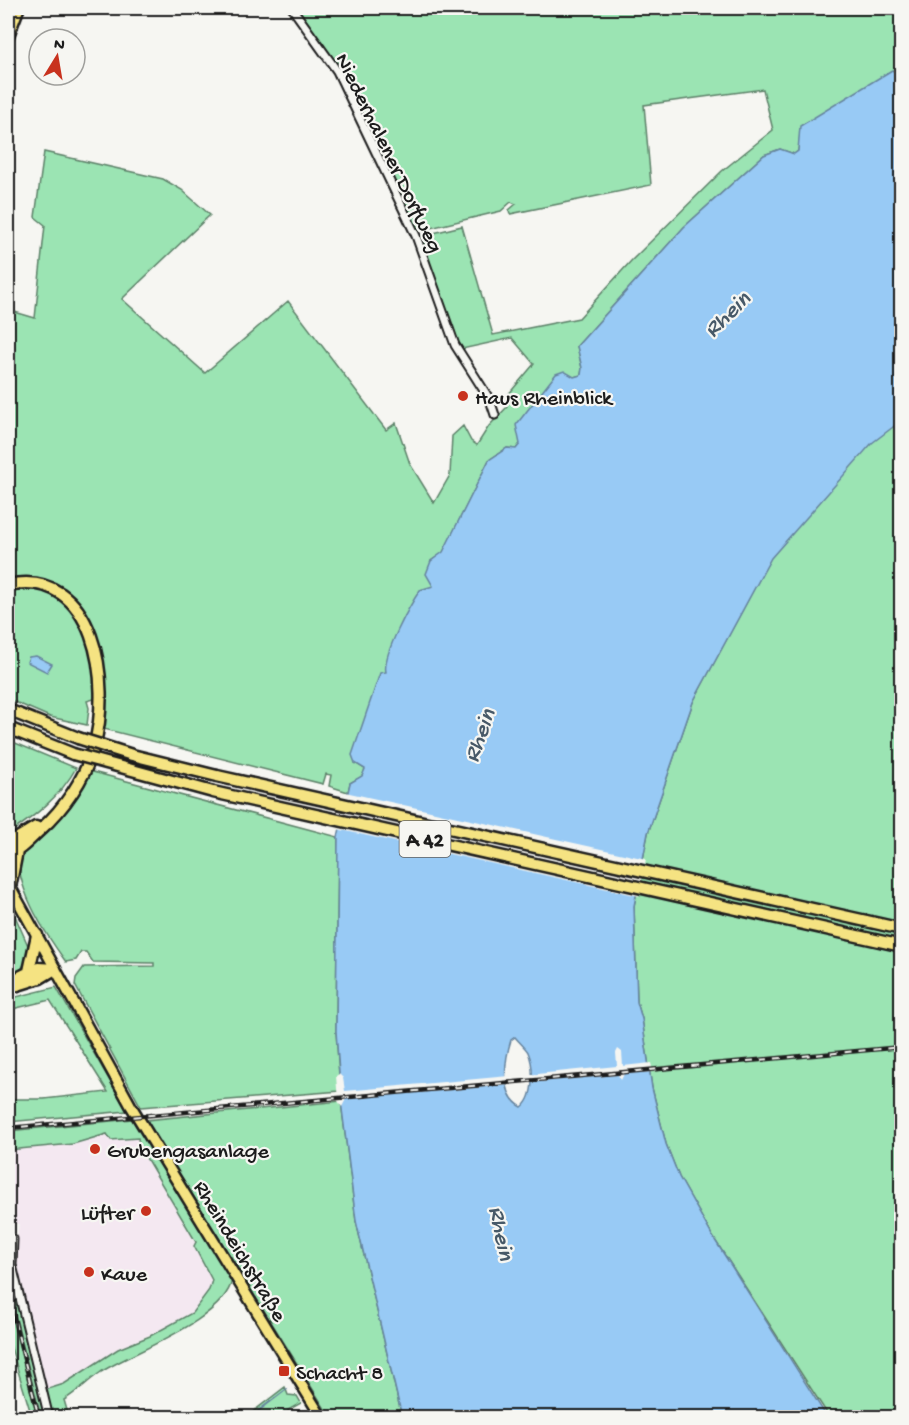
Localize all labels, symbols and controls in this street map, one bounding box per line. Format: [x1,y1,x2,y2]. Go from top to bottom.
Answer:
north arrow [27,27,87,87]
text: N [52,35,67,56]
street label: Niederhalener Dorfweg [328,50,447,258]
water label: Rhein [699,286,759,345]
place label: Haus Rheinblick [475,387,614,413]
marker: Haus Rheinblick [456,389,470,403]
water label: Rhein [458,705,504,767]
road number: A 42 [400,821,450,857]
place label: Grubengasanlage [107,1140,269,1166]
marker: Grubengasanlage [88,1142,102,1156]
street label: Rheindeichstraße [186,1177,291,1328]
place label: Lüfter [81,1202,136,1228]
marker: Lüfter [139,1204,153,1218]
water label: Rhein [480,1204,519,1264]
place label: Kaue [101,1263,148,1289]
marker: Kaue [82,1265,96,1279]
place label: Schacht 8 [296,1362,383,1388]
marker: Schacht 8 [277,1364,291,1378]

